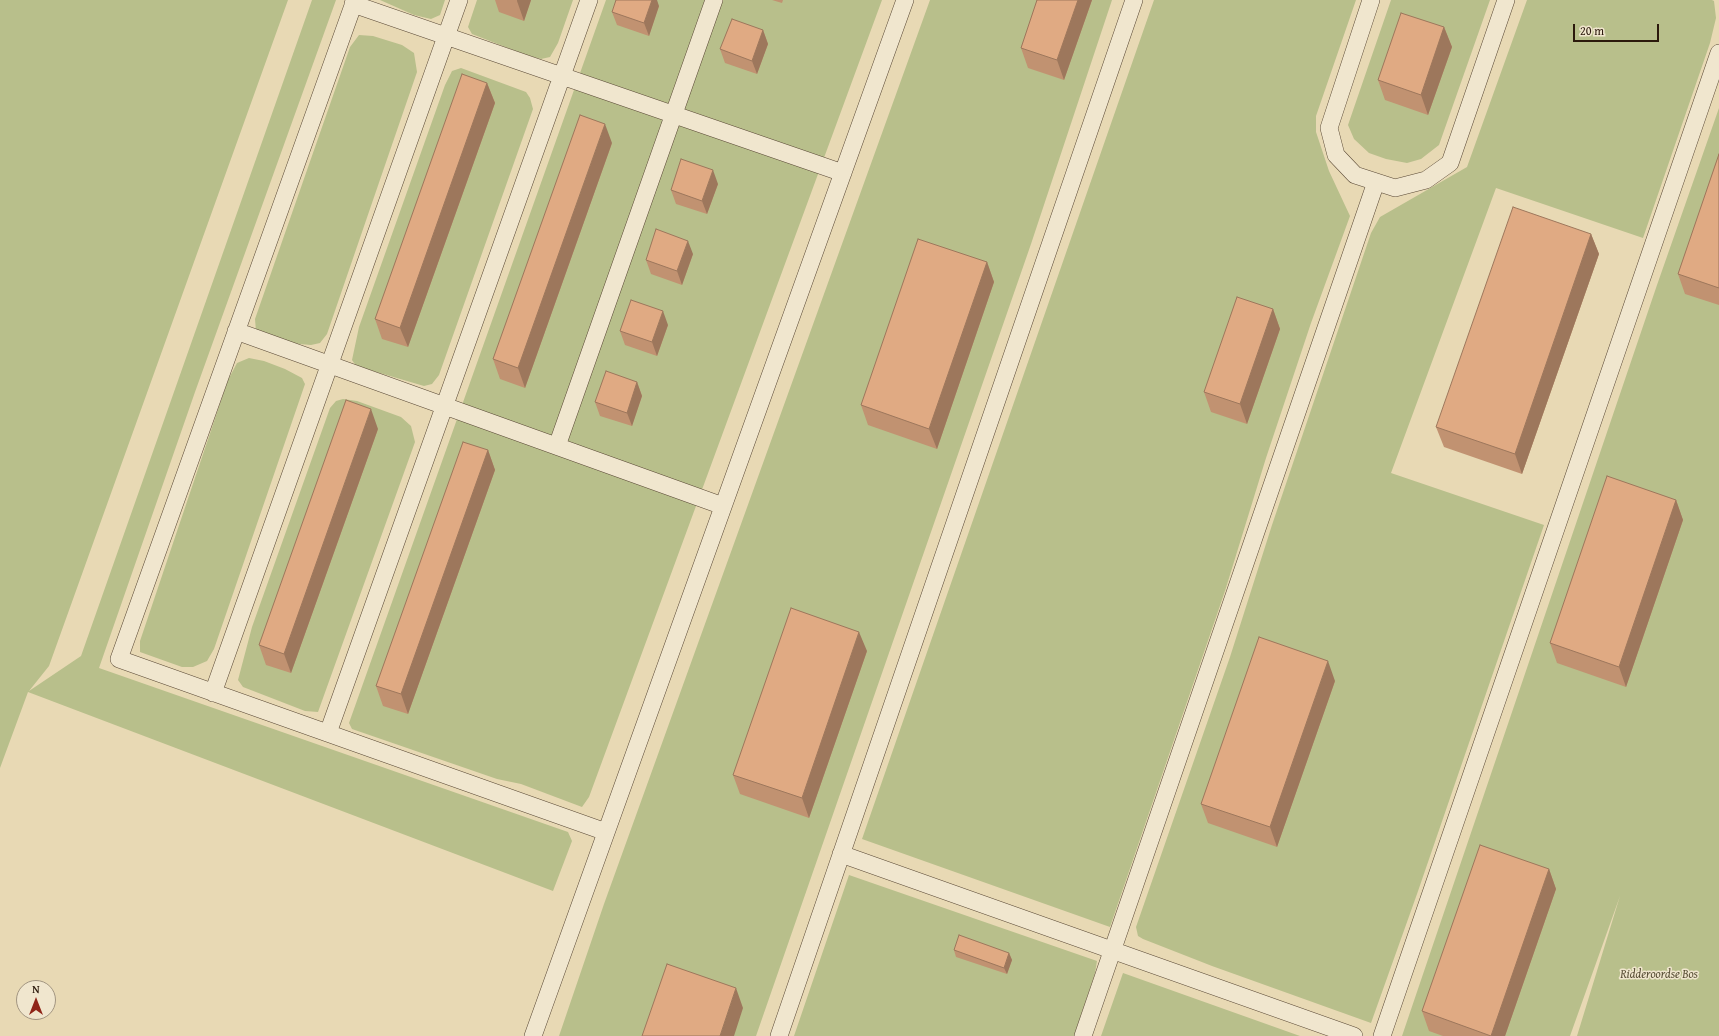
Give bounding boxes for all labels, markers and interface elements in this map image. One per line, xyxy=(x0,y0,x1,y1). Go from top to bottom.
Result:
scale bar xyxy=(1575,16,1661,42)
text: 20 m xyxy=(1580,22,1604,39)
park label: Ridderoordse Bos xyxy=(1620,968,1698,982)
north arrow xyxy=(16,980,56,1020)
text: N xyxy=(32,981,40,997)

